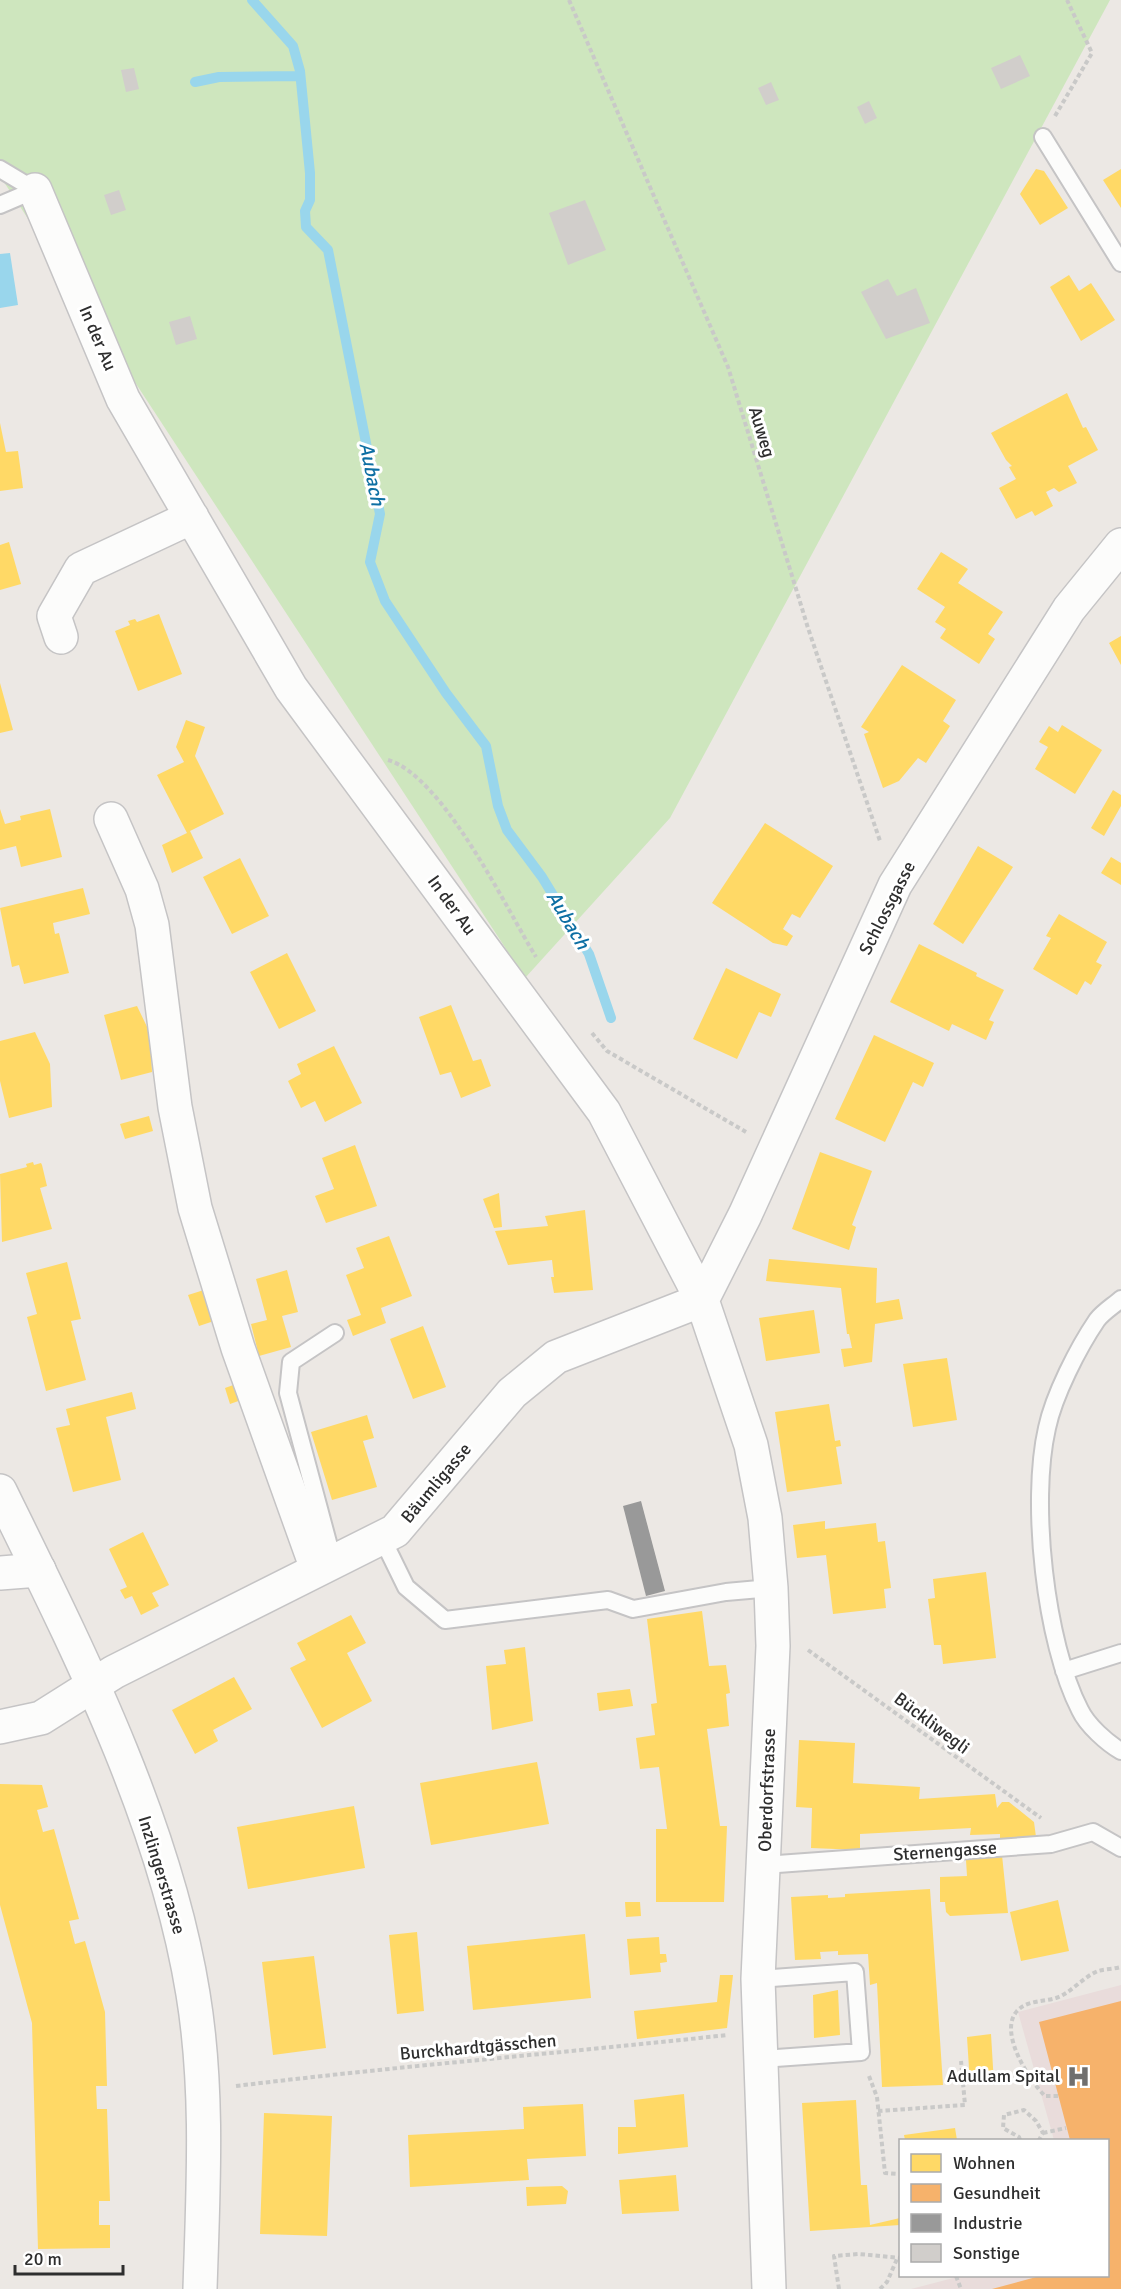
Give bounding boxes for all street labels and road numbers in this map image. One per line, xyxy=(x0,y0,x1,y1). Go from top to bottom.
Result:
street label: In der Au xyxy=(74,302,122,374)
street label: Auweg xyxy=(744,404,780,460)
street label: Schlossgasse xyxy=(854,858,920,958)
street label: In der Au xyxy=(423,871,481,939)
street label: Bäumligasse xyxy=(396,1439,476,1527)
street label: Bückliwegli xyxy=(890,1687,974,1759)
street label: Oberdorfstrasse xyxy=(754,1728,780,1852)
street label: Inzlingerstrasse xyxy=(134,1813,190,1937)
street label: Sternengasse xyxy=(892,1836,998,1866)
street label: Burckhardtgässchen xyxy=(399,2029,557,2065)

